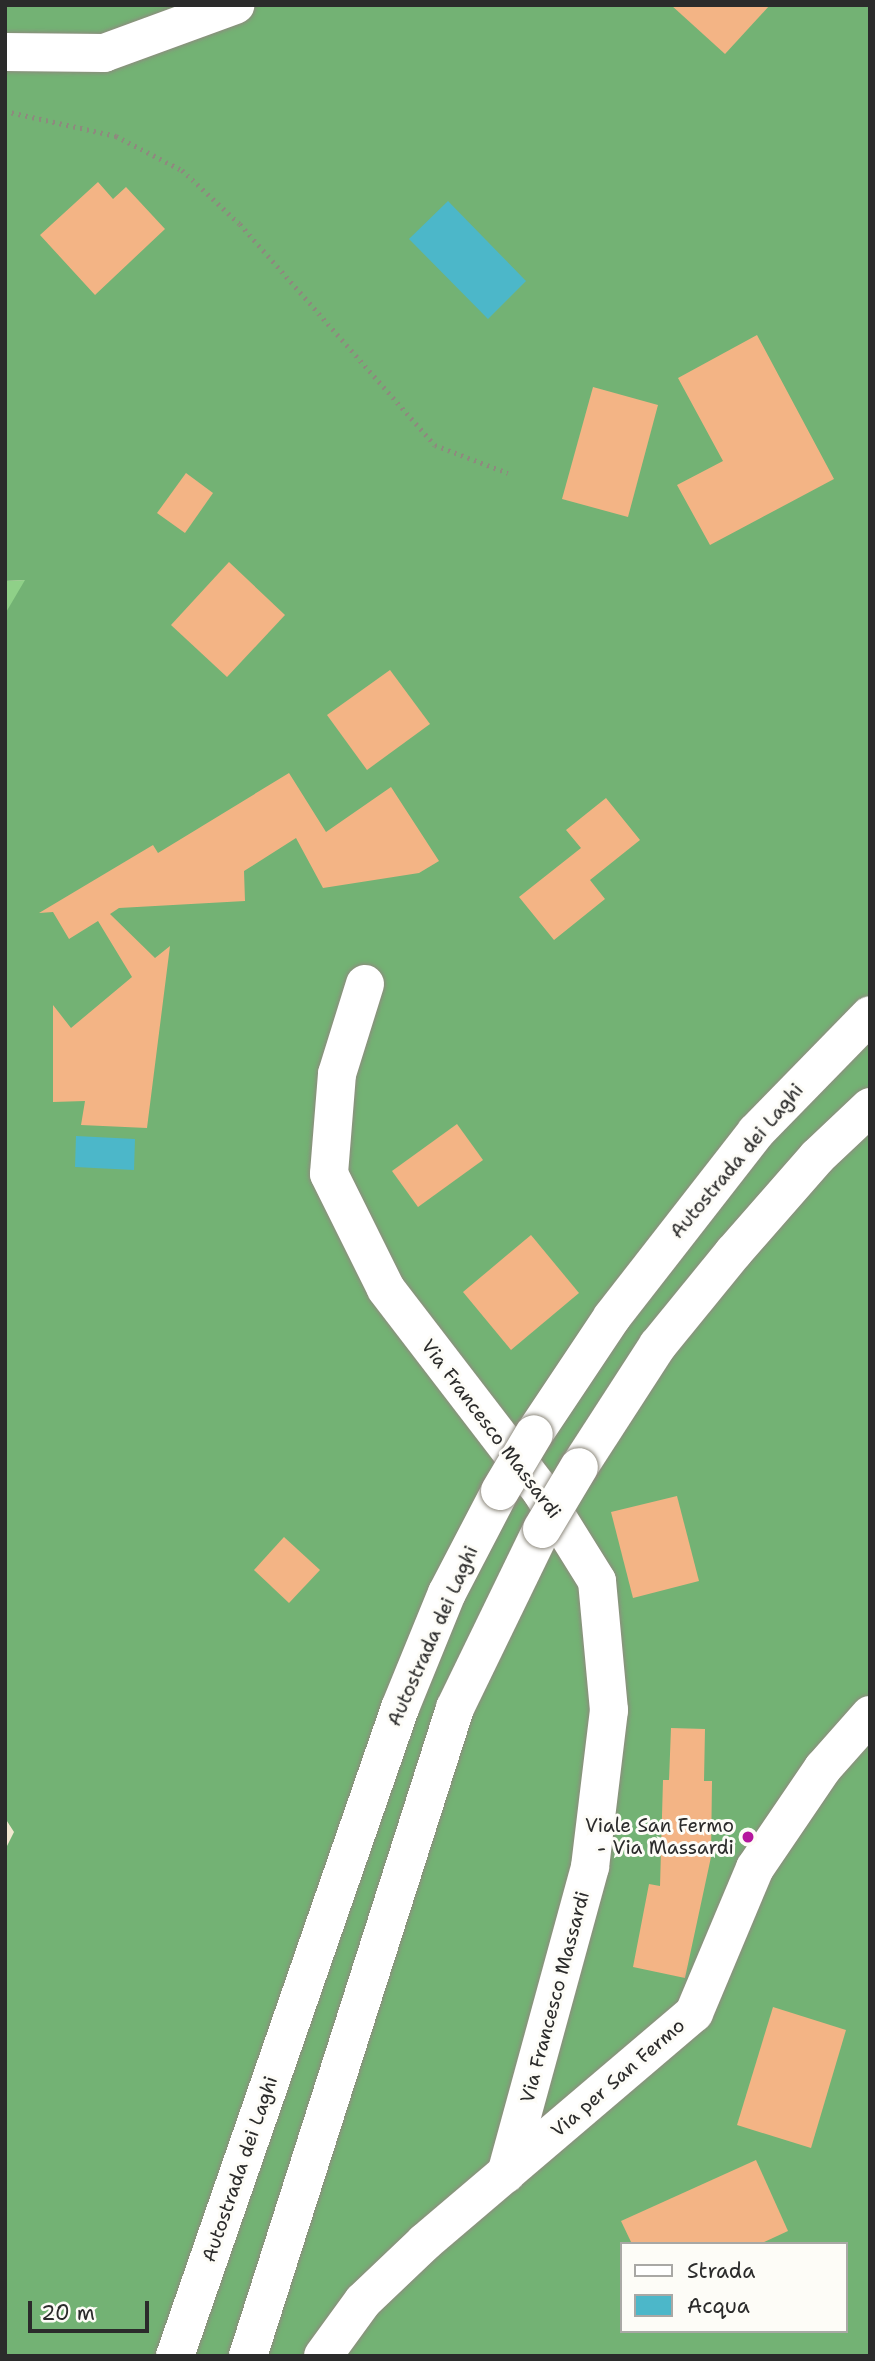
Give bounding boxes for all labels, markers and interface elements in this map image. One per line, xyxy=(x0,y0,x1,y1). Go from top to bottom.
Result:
street label: Autostrada dei Laghi xyxy=(666,1079,808,1243)
street label: Via Francesco Massardi xyxy=(416,1335,566,1523)
street label: Autostrada dei Laghi xyxy=(383,1542,483,1730)
place label: Viale San Fermo - Via Massardi xyxy=(585,1815,734,1859)
marker: Viale San Fermo - Via Massardi xyxy=(740,1829,756,1845)
street label: Via Francesco Massardi xyxy=(516,1889,594,2105)
street label: Via per San Fermo xyxy=(547,2014,689,2142)
street label: Autostrada dei Laghi xyxy=(197,2073,283,2265)
legend xyxy=(620,2242,847,2333)
text: Strada xyxy=(687,2257,755,2285)
scale bar xyxy=(32,2288,152,2332)
text: Acqua xyxy=(687,2292,750,2320)
text: 20 m xyxy=(41,2299,95,2327)

